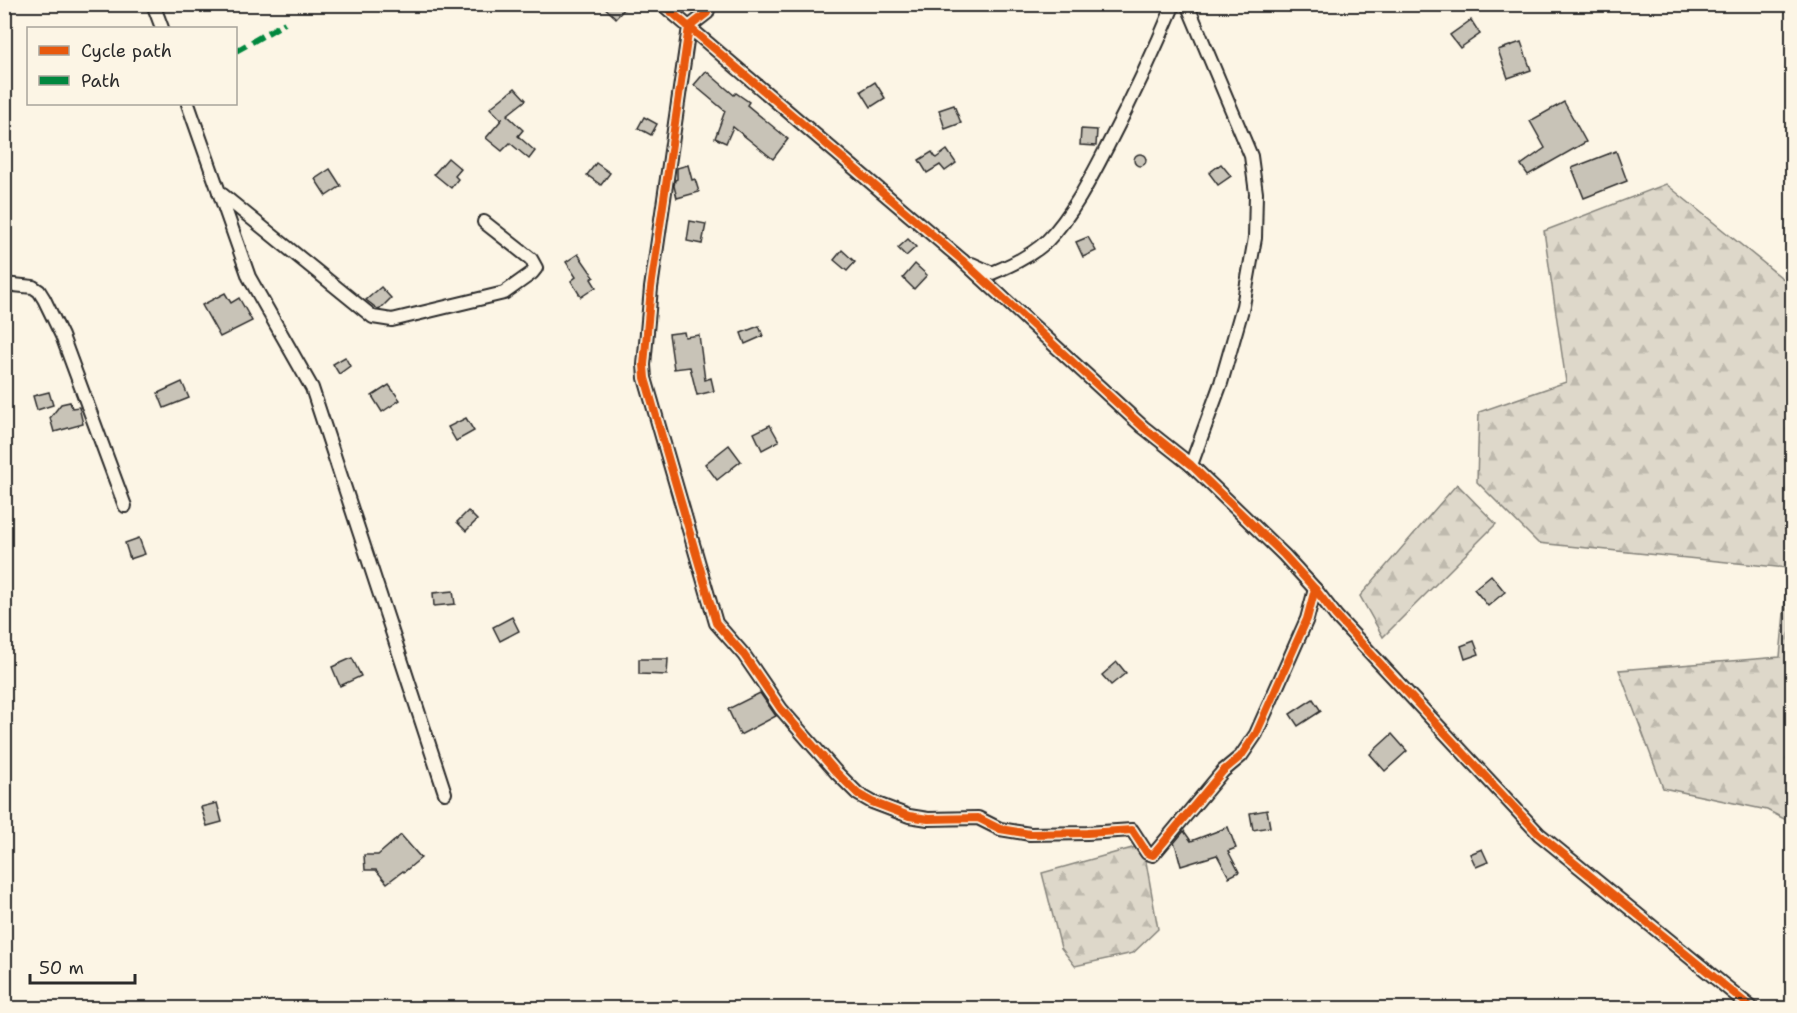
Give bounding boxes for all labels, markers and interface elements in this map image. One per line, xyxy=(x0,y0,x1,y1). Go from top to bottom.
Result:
legend xyxy=(27,27,237,105)
text: Cycle path xyxy=(81,39,172,63)
text: Path xyxy=(81,69,120,93)
scale bar xyxy=(30,947,135,985)
text: 50 m xyxy=(39,956,84,980)

